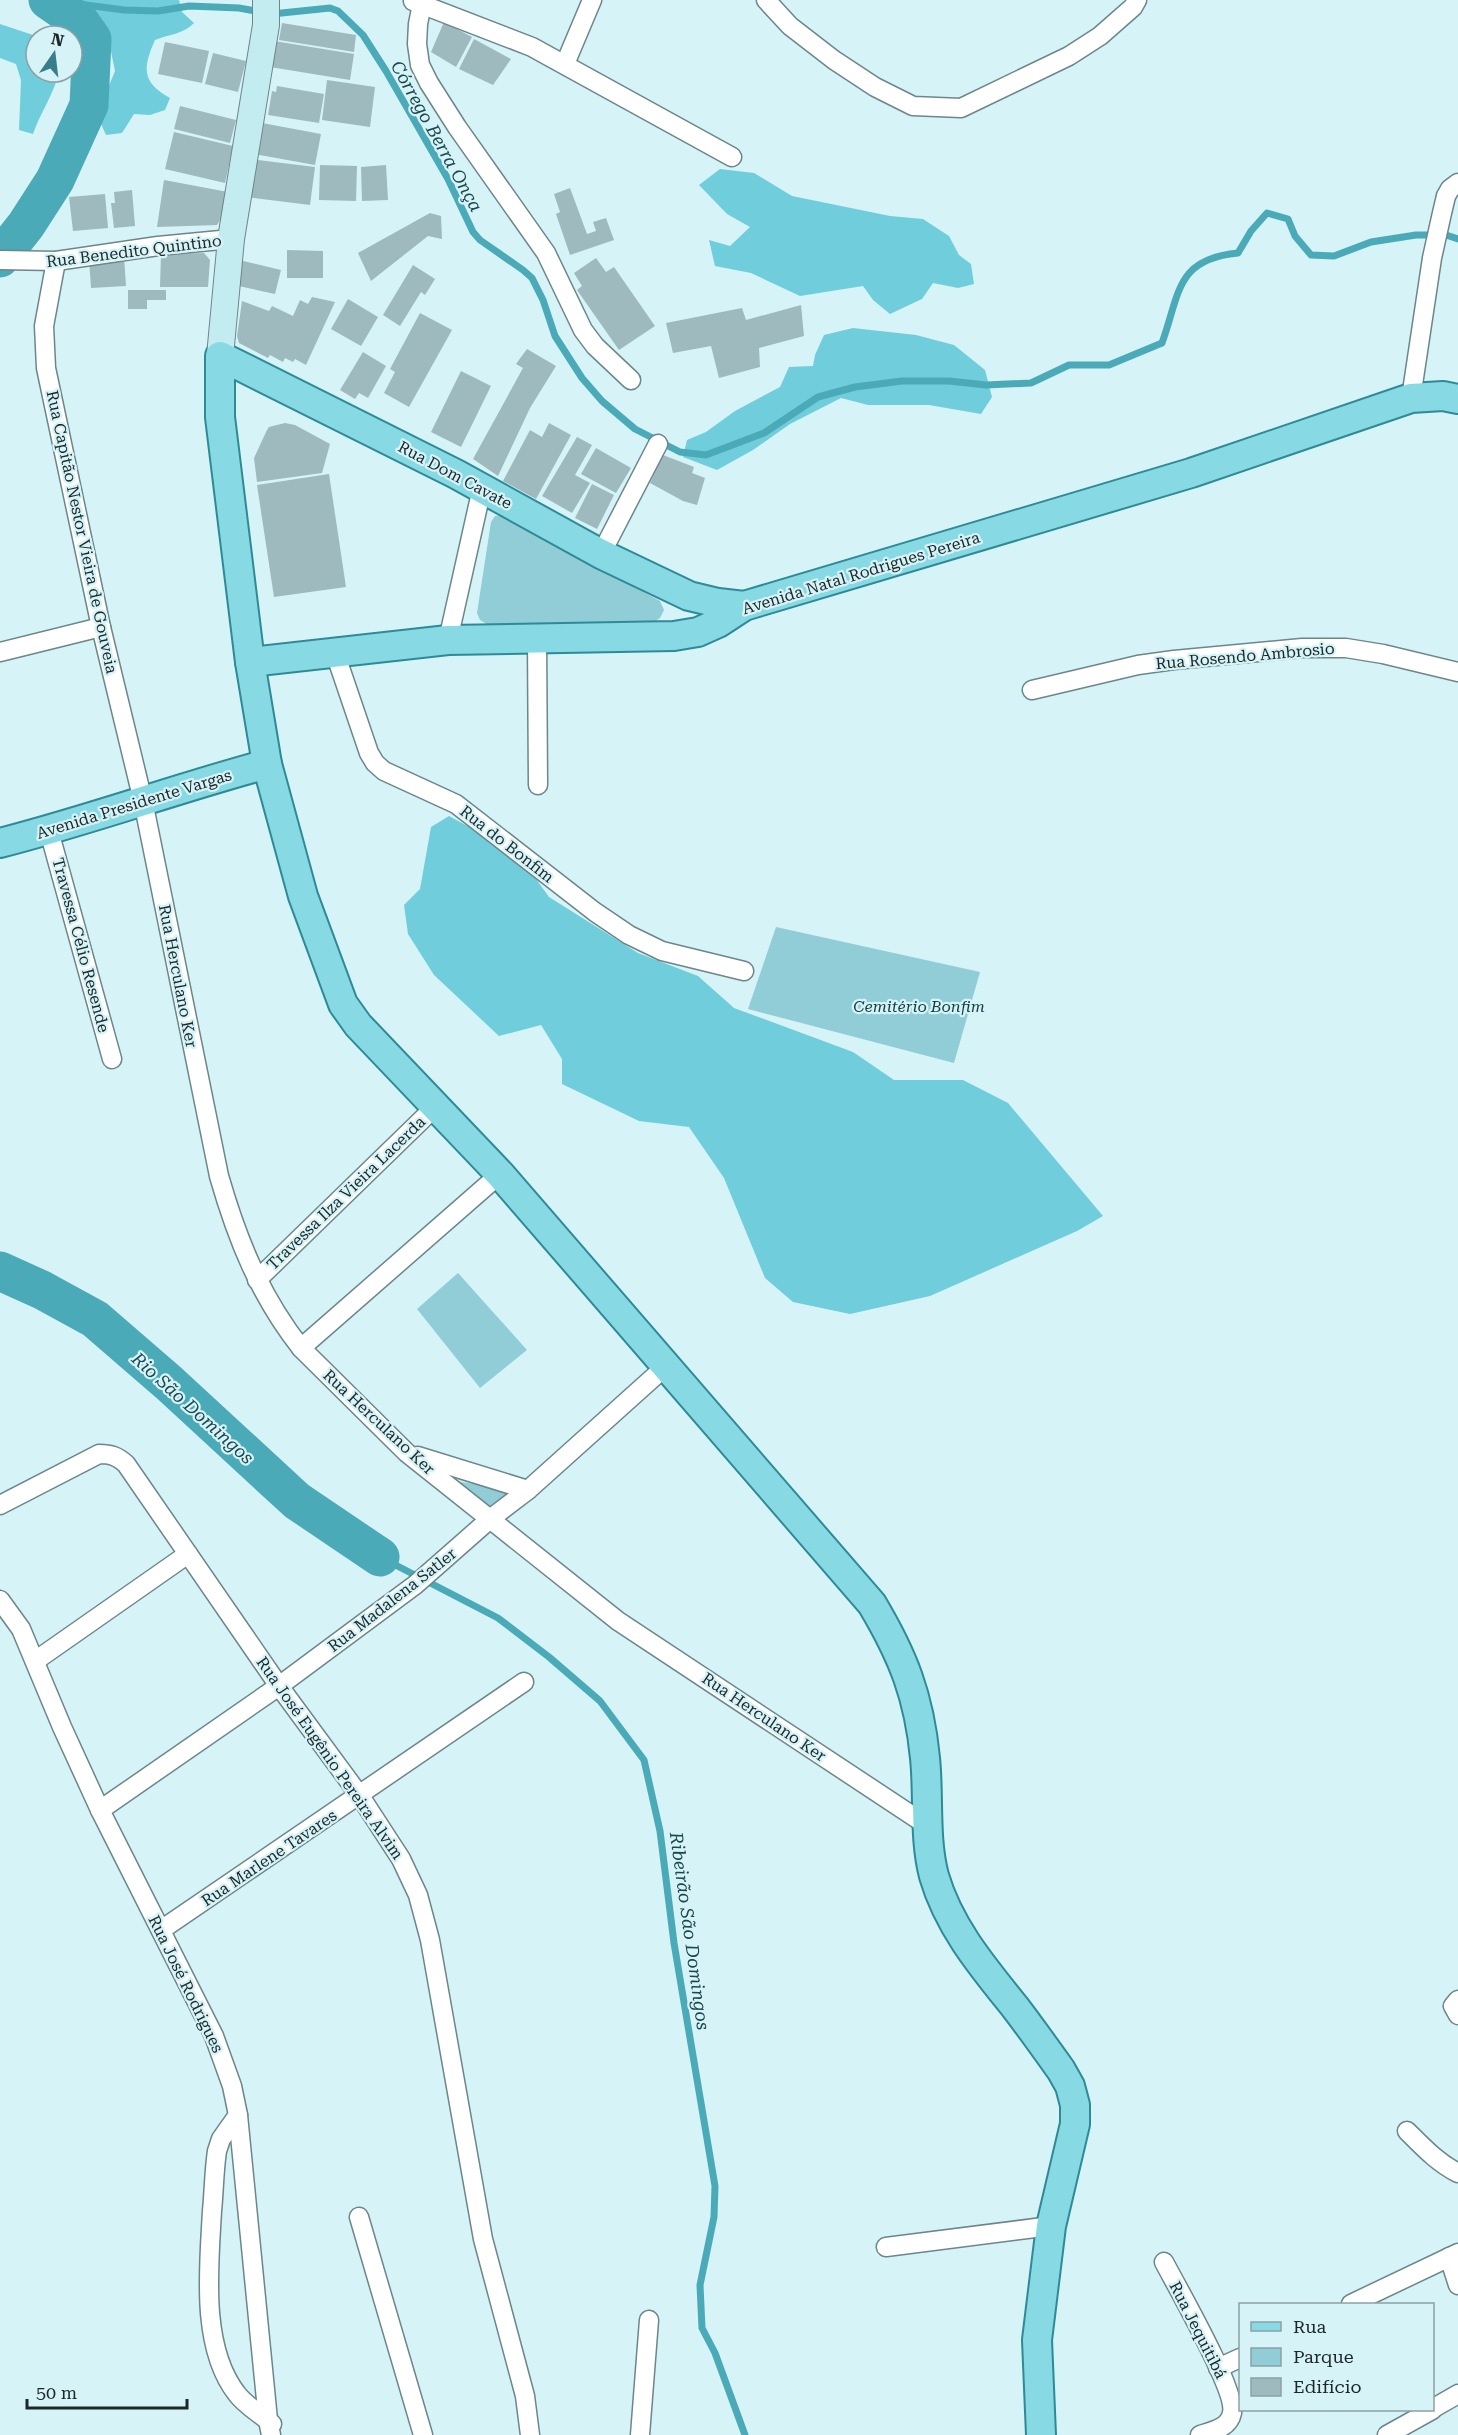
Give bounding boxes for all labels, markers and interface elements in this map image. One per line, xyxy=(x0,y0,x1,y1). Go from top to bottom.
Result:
north arrow xyxy=(24,24,84,84)
text: N xyxy=(49,29,66,51)
water label: Córrego Berra Onça xyxy=(387,57,487,215)
street label: Rua Benedito Quintino xyxy=(45,231,223,271)
street label: Rua Capitão Nestor Vieira de Gouveia xyxy=(43,389,121,676)
street label: Rua Dom Cavate xyxy=(395,437,515,513)
street label: Avenida Natal Rodrigues Pereira xyxy=(740,528,983,618)
street label: Rua Rosendo Ambrosio xyxy=(1155,639,1335,673)
street label: Avenida Presidente Vargas xyxy=(34,765,234,843)
street label: Rua do Bonfim xyxy=(456,801,558,887)
street label: Travessa Célio Resende xyxy=(49,856,114,1035)
street label: Rua Herculano Ker xyxy=(155,903,201,1050)
park label: Cemitério Bonfim xyxy=(853,997,985,1016)
street label: Travessa Ilza Vieira Lacerda xyxy=(263,1112,429,1274)
water label: Rio São Domingos xyxy=(127,1347,258,1468)
street label: Rua Herculano Ker xyxy=(319,1366,439,1479)
street label: Rua Madalena Satler xyxy=(324,1544,460,1656)
street label: Rua José Eugênio Pereira Alvim xyxy=(253,1653,408,1863)
street label: Rua Herculano Ker xyxy=(698,1668,830,1766)
street label: Rua Marlene Tavares xyxy=(198,1805,341,1910)
water label: Ribeirão São Domingos xyxy=(666,1830,714,2031)
street label: Rua José Rodrigues xyxy=(144,1912,228,2056)
street label: Rua Jequitibá xyxy=(1165,2278,1231,2382)
legend xyxy=(1239,2303,1434,2411)
text: Rua xyxy=(1293,2316,1326,2337)
text: Parque xyxy=(1293,2346,1354,2367)
scale bar xyxy=(27,2372,188,2410)
text: Edifício xyxy=(1293,2376,1361,2397)
text: 50 m xyxy=(36,2382,77,2403)

